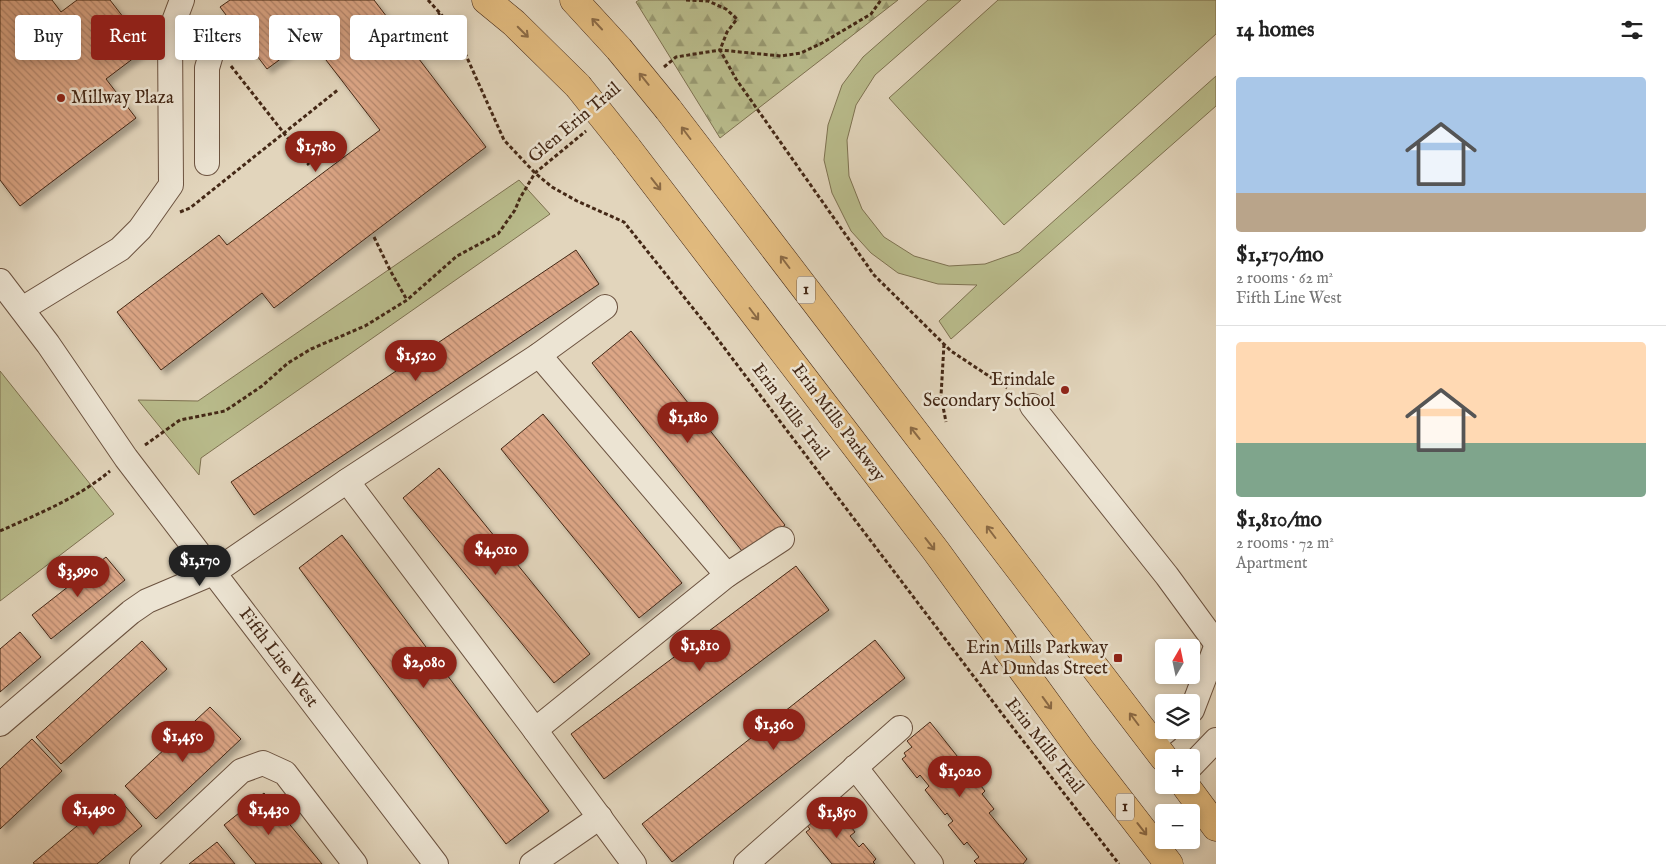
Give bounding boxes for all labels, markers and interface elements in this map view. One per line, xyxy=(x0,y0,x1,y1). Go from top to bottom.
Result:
chip: Buy xyxy=(15,15,81,60)
chip: Rent xyxy=(91,15,165,60)
chip: Filters xyxy=(175,15,259,60)
chip: New xyxy=(269,15,340,60)
chip: Apartment xyxy=(350,15,467,60)
icon: filters xyxy=(1618,16,1646,44)
text: 14 homes xyxy=(1236,17,1314,44)
one-way arrow xyxy=(591,18,603,31)
one-way arrow xyxy=(517,26,529,38)
one-way arrow xyxy=(638,73,649,86)
street label: Glen Erin Trail xyxy=(524,77,626,169)
place label: Millway Plaza xyxy=(71,87,174,110)
marker: Millway Plaza xyxy=(55,92,67,104)
icon: home xyxy=(1396,109,1486,199)
one-way arrow xyxy=(681,127,692,140)
pin: $1,780 xyxy=(275,130,357,173)
text: $1,780 xyxy=(296,137,336,157)
one-way arrow xyxy=(651,177,661,191)
text: $1,170/mo xyxy=(1236,242,1324,269)
one-way arrow xyxy=(779,256,790,269)
text: 2 rooms · 62 m² xyxy=(1236,269,1333,289)
road number: 1 xyxy=(797,276,815,304)
text: Fifth Line West xyxy=(1236,289,1342,309)
one-way arrow xyxy=(749,307,760,320)
pin: $1,520 xyxy=(375,340,457,382)
text: $1,520 xyxy=(396,346,436,366)
street label: Erin Mills Trail xyxy=(746,359,834,465)
street label: Erin Mills Parkway xyxy=(786,360,890,487)
place label: Erindale Secondary School xyxy=(923,369,1055,413)
icon: home xyxy=(1396,375,1486,465)
marker: Erindale Secondary School xyxy=(1059,384,1071,396)
pin: $1,180 xyxy=(647,402,729,444)
text: $1,180 xyxy=(668,408,708,428)
one-way arrow xyxy=(910,427,921,440)
text: $1,810/mo xyxy=(1236,507,1322,534)
one-way arrow xyxy=(985,526,996,539)
pin: $4,010 xyxy=(455,534,537,576)
text: 2 rooms · 72 m² xyxy=(1236,534,1334,554)
one-way arrow xyxy=(925,537,936,550)
text: $4,010 xyxy=(475,540,517,560)
pin: $1,170 xyxy=(159,544,241,587)
text: $1,170 xyxy=(180,551,220,571)
text: Apartment xyxy=(1236,554,1307,574)
pin: $3,990 xyxy=(37,556,119,598)
text: $3,990 xyxy=(58,562,98,582)
street label: Fifth Line West xyxy=(233,604,323,712)
pin: $1,810 xyxy=(659,630,741,672)
text: $1,810 xyxy=(680,636,720,656)
place label: Erin Mills Parkway At Dundas Street xyxy=(966,637,1108,681)
north arrow xyxy=(1155,639,1200,684)
map controls xyxy=(1155,639,1200,849)
pin: $2,080 xyxy=(383,646,465,689)
marker: Erin Mills Parkway At Dundas Street xyxy=(1112,652,1124,664)
text: $2,080 xyxy=(403,653,445,673)
street label: Erin Mills Trail xyxy=(999,694,1089,798)
button: layers xyxy=(1155,694,1200,739)
one-way arrow xyxy=(1041,696,1052,710)
pin: $1,360 xyxy=(733,708,815,751)
one-way arrow xyxy=(1129,712,1139,726)
text: $1,360 xyxy=(754,715,794,735)
pin: $1,450 xyxy=(142,720,224,763)
text: $1,450 xyxy=(163,727,203,747)
button: + xyxy=(1155,749,1200,794)
pin: $1,020 xyxy=(919,756,1001,798)
text: $1,020 xyxy=(939,762,981,782)
pin: $1,490 xyxy=(53,794,135,836)
pin: $1,430 xyxy=(228,794,310,836)
road number: 1 xyxy=(1116,794,1134,820)
pin: $1,850 xyxy=(796,796,878,839)
text: $1,490 xyxy=(73,800,115,820)
text: $1,430 xyxy=(248,800,290,820)
text: $1,850 xyxy=(818,803,856,823)
button: − xyxy=(1155,804,1200,849)
one-way arrow xyxy=(1137,822,1148,835)

